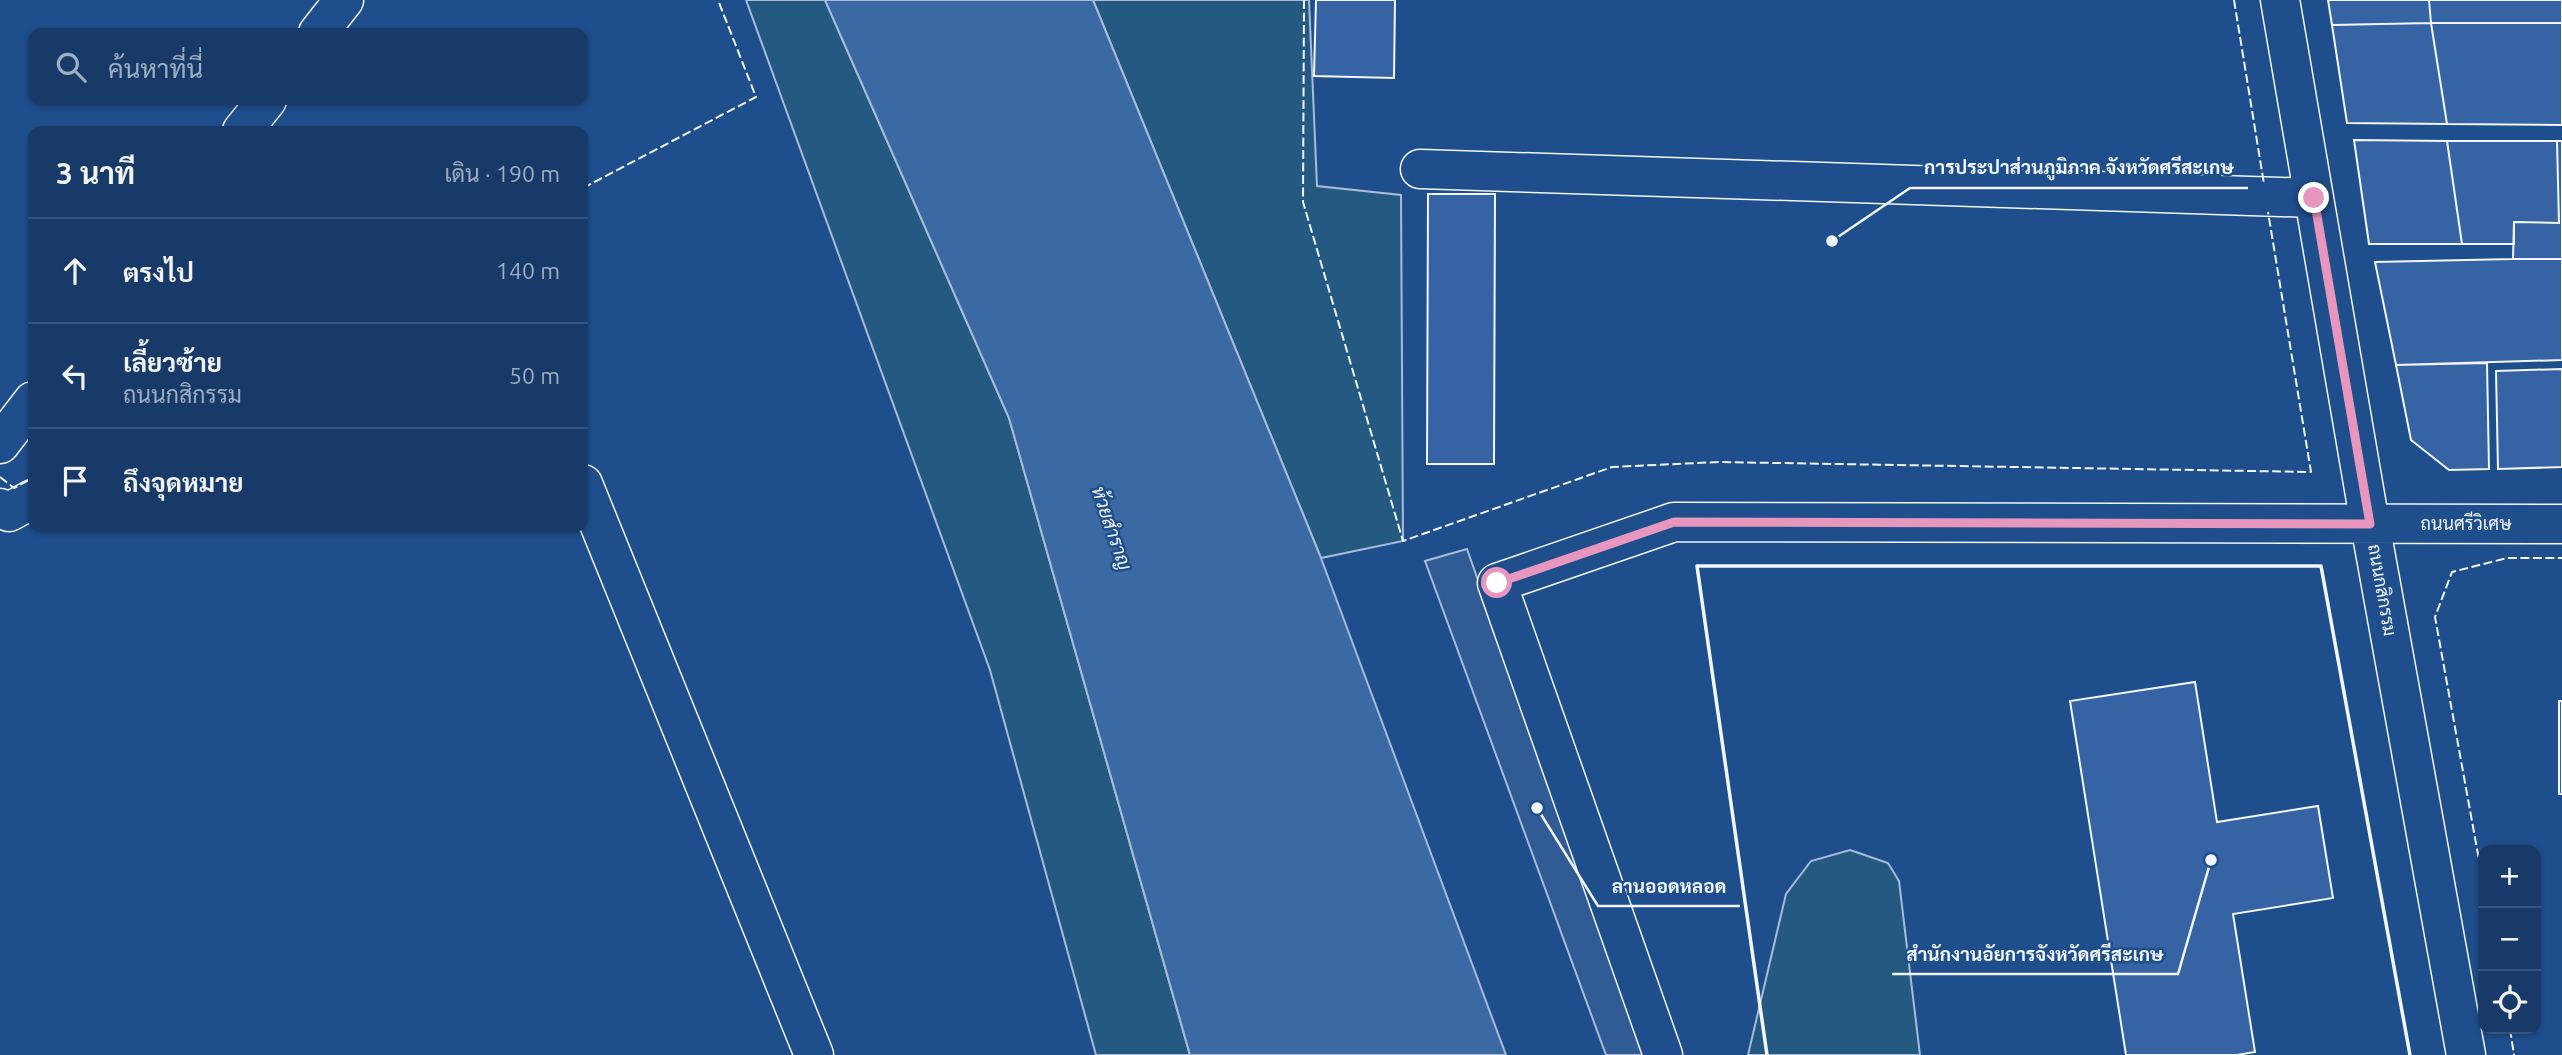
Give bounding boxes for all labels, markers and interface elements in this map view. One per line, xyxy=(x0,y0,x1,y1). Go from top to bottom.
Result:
search box xyxy=(28,28,588,105)
icon: search xyxy=(52,48,90,86)
text: ค้นหาที่นี่ xyxy=(108,54,203,83)
callout: การประปาส่วนภูมิภาค จังหวัดศรีสะเกษ xyxy=(1910,148,2248,188)
text: การประปาส่วนภูมิภาค จังหวัดศรีสะเกษ xyxy=(1924,155,2234,181)
text: 3 นาที xyxy=(56,156,135,190)
text: เดิน · 190 m xyxy=(444,161,560,186)
route end xyxy=(2298,182,2329,213)
icon: ahead xyxy=(56,252,94,290)
text: ตรงไป xyxy=(123,258,194,287)
text: 140 m xyxy=(496,258,560,283)
text: เลี้ยวซ้าย xyxy=(123,348,222,377)
icon: left xyxy=(56,357,94,395)
text: 50 m xyxy=(509,363,560,388)
text: ถนนกสิกรรม xyxy=(123,382,242,407)
icon: arrive xyxy=(56,462,94,500)
text: ถึงจุดหมาย xyxy=(123,468,244,497)
water label: ห้วยสำราญ xyxy=(1086,483,1137,573)
street label: ถนนศรีวิเศษ xyxy=(2421,511,2512,533)
street label: ถนนกสิกรรม xyxy=(2365,542,2401,637)
route start xyxy=(1481,567,1512,598)
map controls xyxy=(2478,845,2541,1034)
button: + xyxy=(2478,845,2541,908)
callout: ลานออดหลอด xyxy=(1598,866,1740,906)
text: ลานออดหลอด xyxy=(1612,875,1726,897)
button: − xyxy=(2478,908,2541,971)
callout: สำนักงานอัยการจังหวัดศรีสะเกษ xyxy=(1892,934,2178,974)
text: สำนักงานอัยการจังหวัดศรีสะเกษ xyxy=(1906,942,2164,965)
button: locate xyxy=(2478,971,2541,1034)

